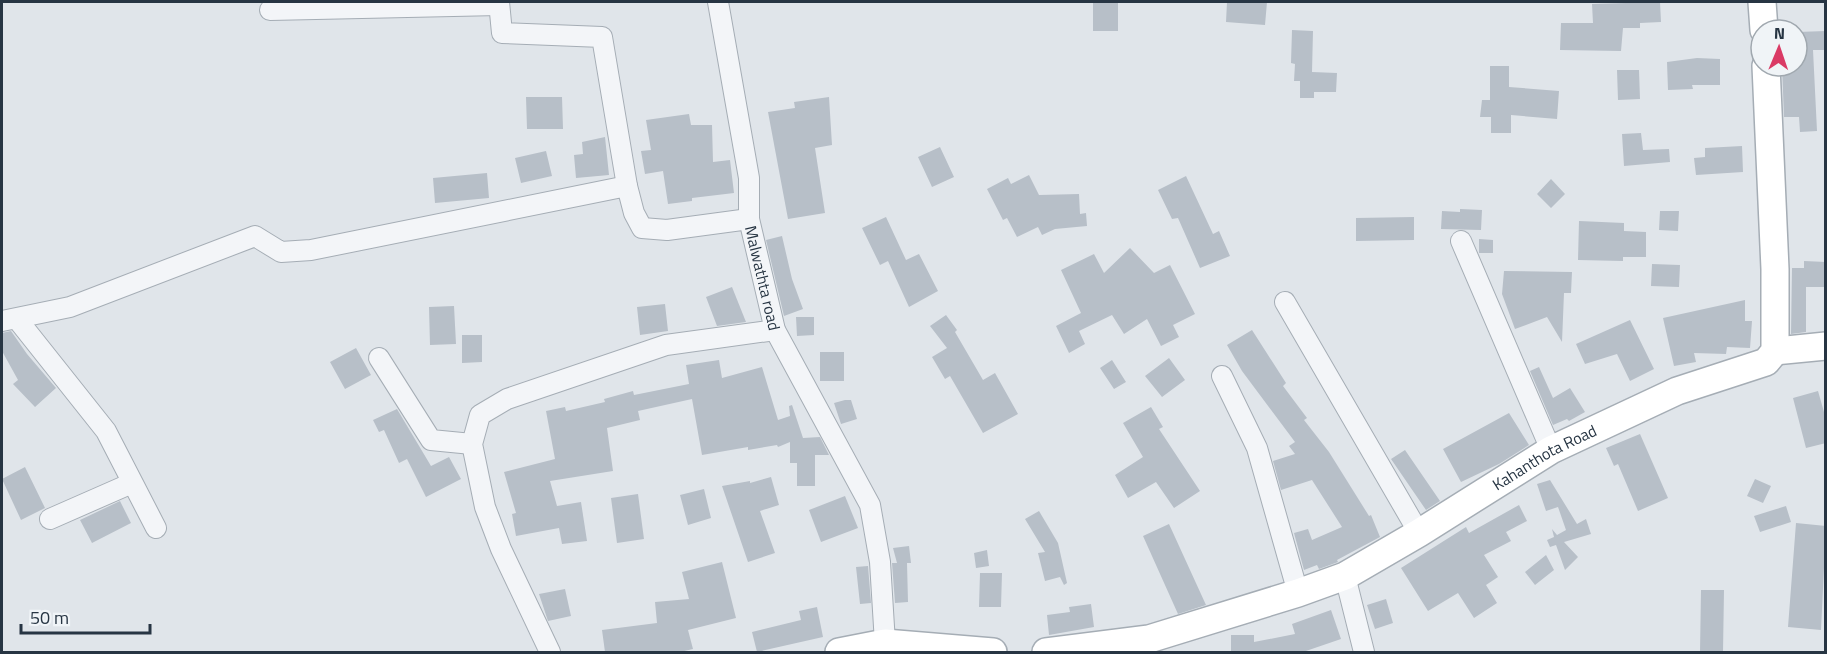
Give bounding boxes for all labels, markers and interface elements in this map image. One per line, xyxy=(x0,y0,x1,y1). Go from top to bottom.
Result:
north arrow xyxy=(1749,18,1809,78)
text: N xyxy=(1774,21,1785,45)
street label: Malwathta road xyxy=(739,223,787,333)
street label: Kahanthota Road xyxy=(1487,418,1601,496)
scale bar xyxy=(21,597,150,635)
text: 50 m xyxy=(30,604,69,631)

